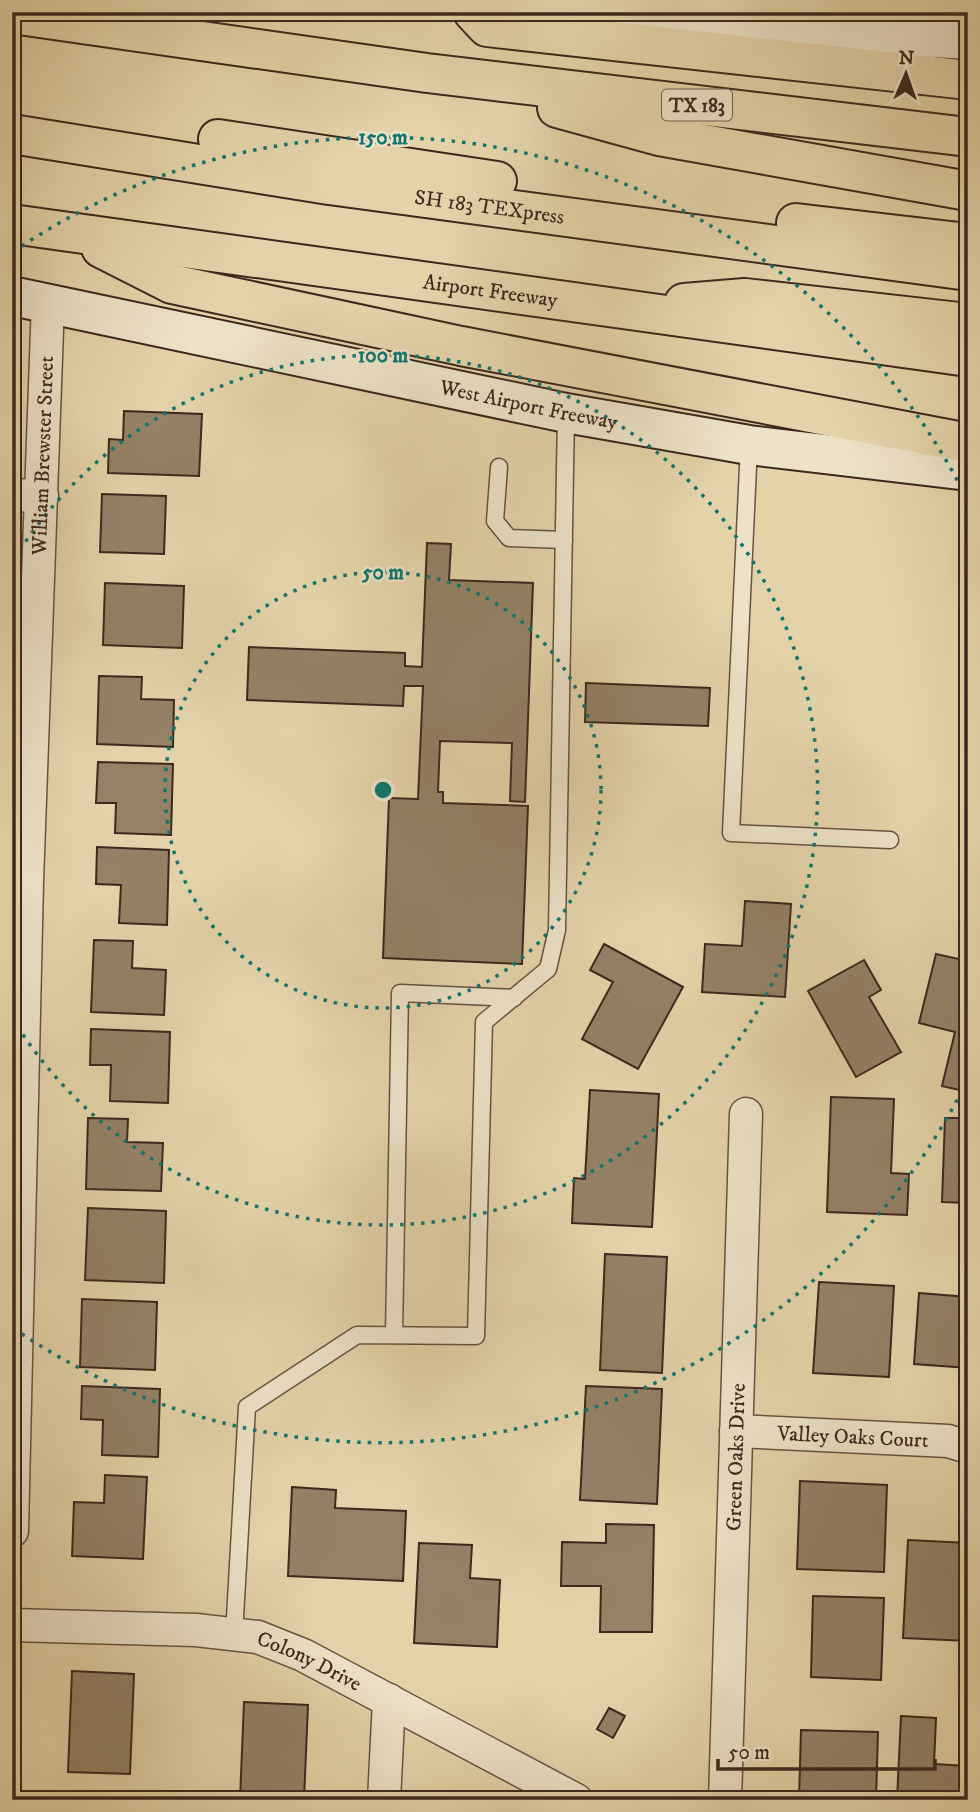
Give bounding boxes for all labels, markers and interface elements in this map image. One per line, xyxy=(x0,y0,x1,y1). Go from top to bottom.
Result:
north arrow xyxy=(872,38,942,108)
text: N xyxy=(898,47,915,70)
road number: TX 183 xyxy=(662,90,732,120)
text: 150 m xyxy=(358,125,408,151)
street label: SH 183 TEXpress xyxy=(413,185,566,231)
street label: Airport Freeway xyxy=(421,269,560,314)
text: 100 m xyxy=(358,343,408,369)
street label: William Brewster Street xyxy=(27,355,60,557)
street label: West Airport Freeway xyxy=(436,374,621,436)
text: 50 m xyxy=(361,560,404,586)
centre of rings xyxy=(371,778,395,802)
street label: Green Oaks Drive xyxy=(721,1383,752,1532)
street label: Valley Oaks Court xyxy=(776,1421,929,1454)
street label: Colony Drive xyxy=(253,1626,366,1698)
scale bar xyxy=(718,1728,934,1772)
text: 50 m xyxy=(728,1740,770,1766)

